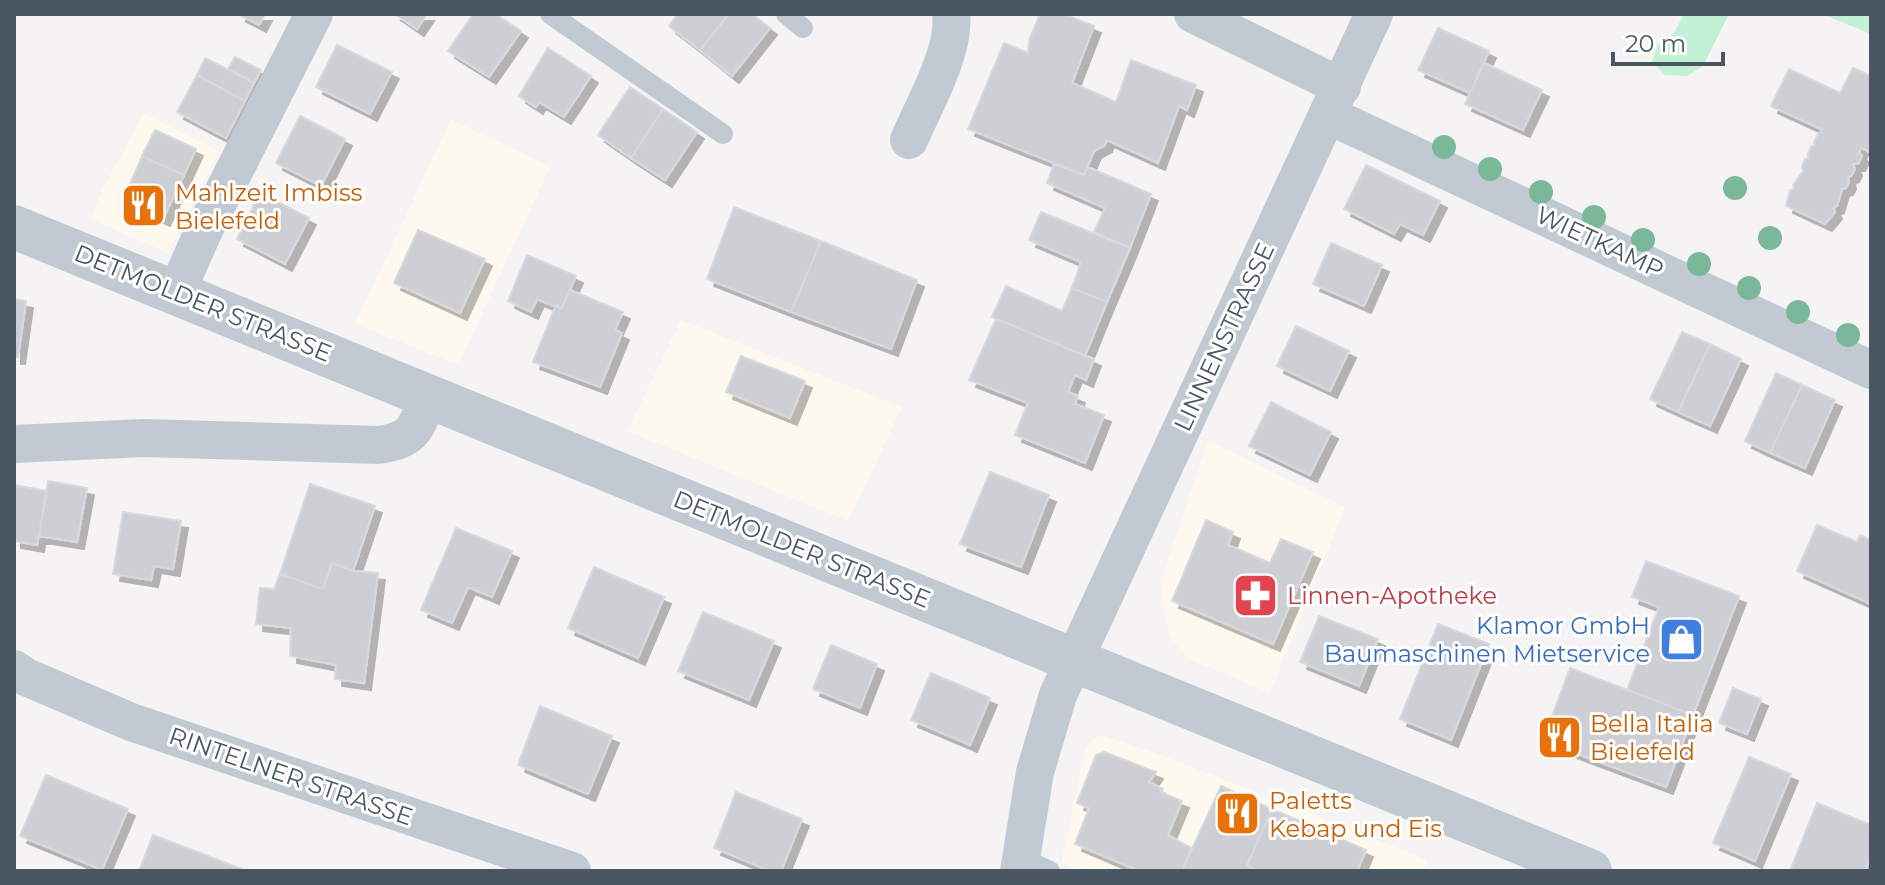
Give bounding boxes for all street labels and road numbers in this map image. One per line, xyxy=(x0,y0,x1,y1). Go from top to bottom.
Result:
street label: WIETKAMP xyxy=(1532,200,1668,284)
street label: DETMOLDER STRASSE xyxy=(70,238,336,368)
street label: LINNENSTRASSE xyxy=(1168,238,1280,436)
street label: DETMOLDER STRASSE xyxy=(669,484,935,614)
street label: RINTELNER STRASSE xyxy=(165,721,417,831)

